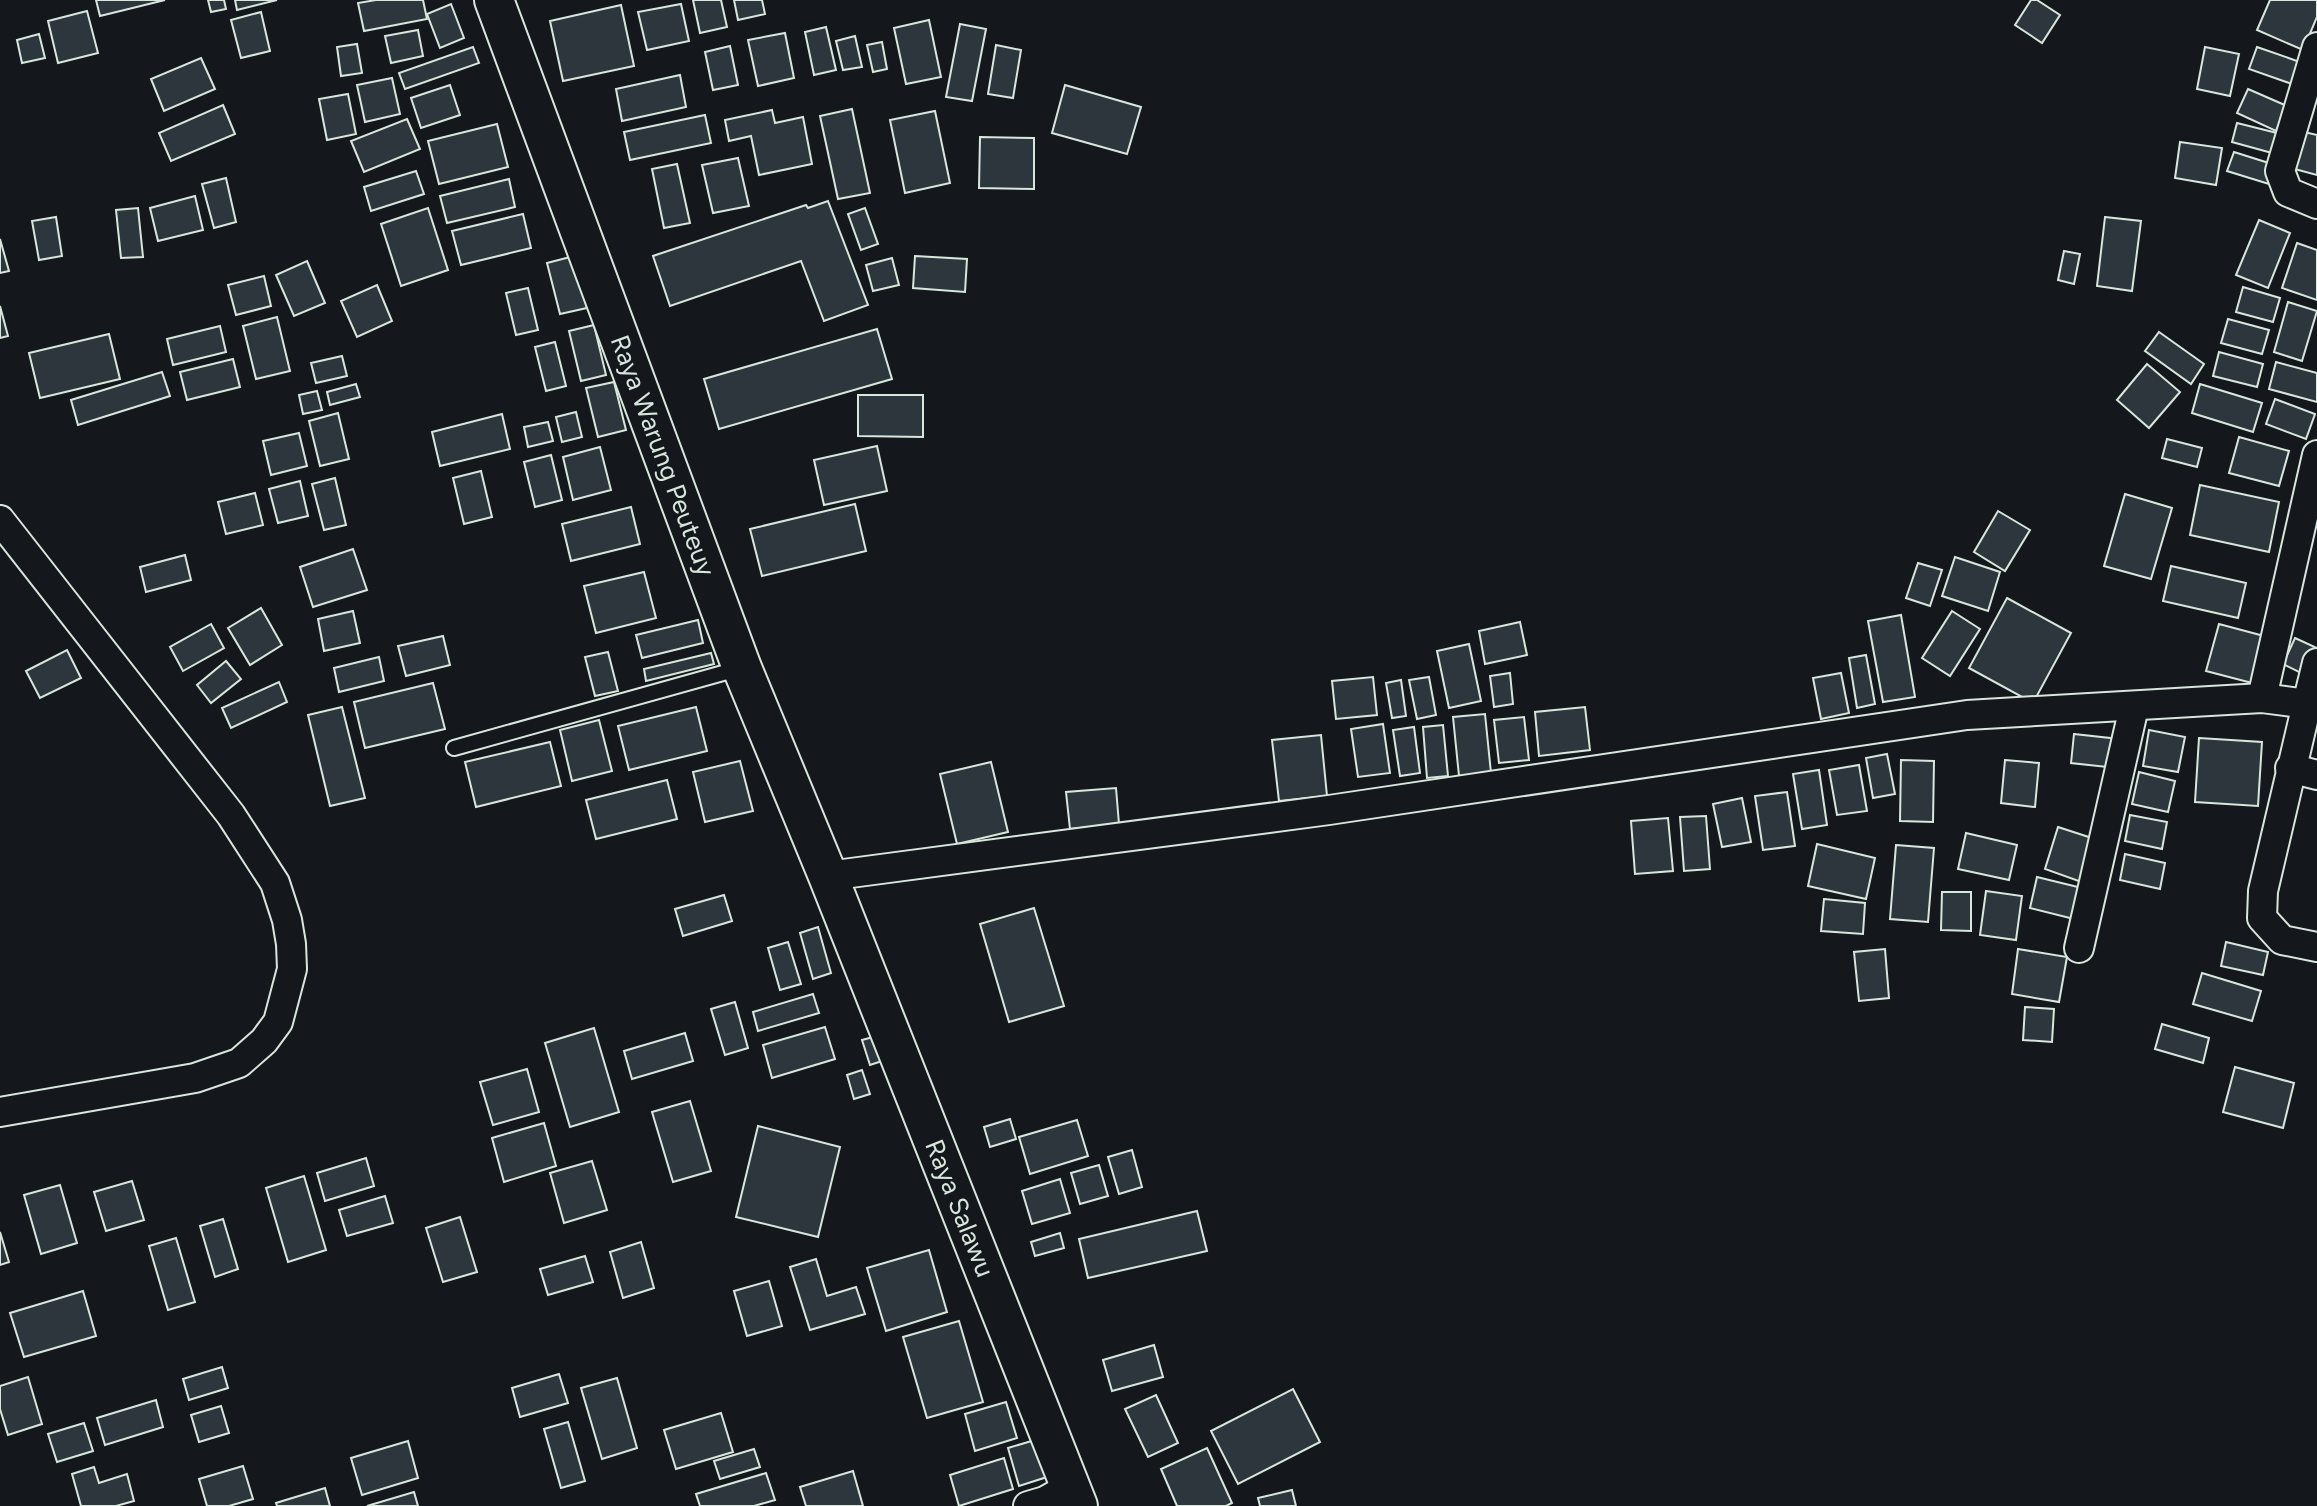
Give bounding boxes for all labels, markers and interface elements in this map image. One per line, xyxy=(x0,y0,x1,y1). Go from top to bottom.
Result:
street label: Raya Warung Peuteuy xyxy=(604,331,723,581)
street label: Raya Salawu xyxy=(918,1135,1002,1282)

